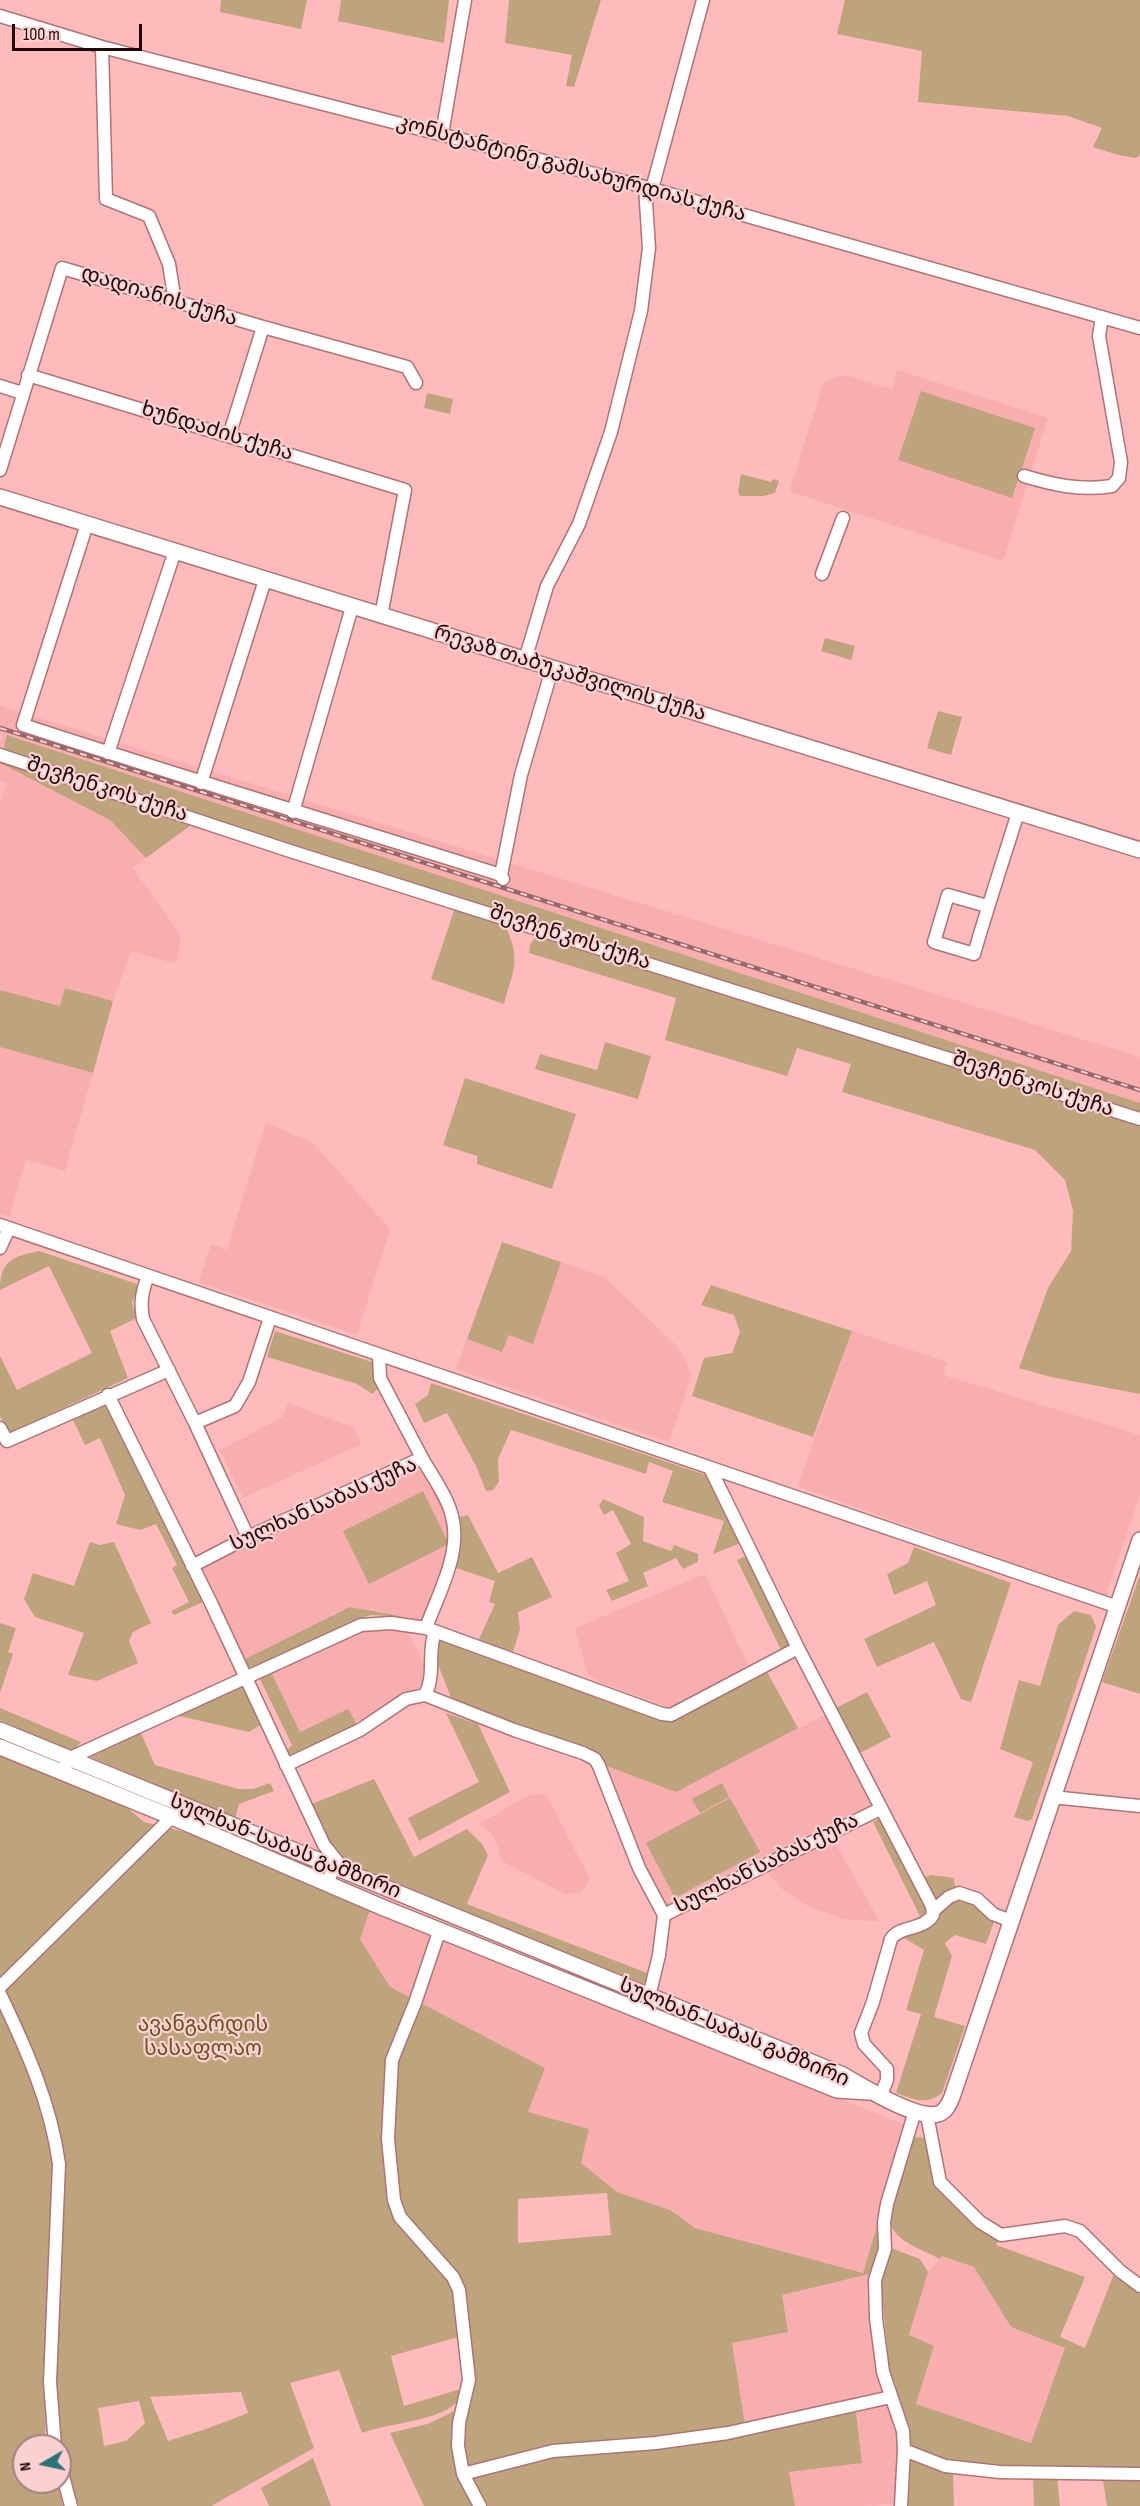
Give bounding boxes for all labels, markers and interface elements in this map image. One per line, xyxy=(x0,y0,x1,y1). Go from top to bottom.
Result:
scale bar xyxy=(15,12,146,50)
text: 100 m xyxy=(23,24,60,45)
street label: კონსტანტინე გამსახურდიას ქუჩა xyxy=(394,110,748,228)
street label: დადიანის ქუჩა xyxy=(78,261,240,333)
street label: ხუნდაძის ქუჩა xyxy=(138,397,296,467)
street label: რევაზ თაბუკაშვილის ქუჩა xyxy=(431,621,709,727)
street label: შევჩენკოს ქუჩა xyxy=(23,752,191,828)
street label: შევჩენკოს ქუჩა xyxy=(486,900,654,976)
street label: შევჩენკოს ქუჩა xyxy=(949,1047,1117,1123)
street label: სულხან საბას ქუჩა xyxy=(227,1452,421,1558)
street label: სულხან-საბას გამზირი xyxy=(166,1789,404,1905)
street label: სულხან საბას ქუჩა xyxy=(671,1808,863,1920)
street label: სულხან-საბას გამზირი xyxy=(615,1973,853,2093)
park label: ავანგარდის სასაფლაო xyxy=(138,2013,268,2063)
north arrow xyxy=(12,2434,72,2494)
text: N xyxy=(16,2461,36,2472)

